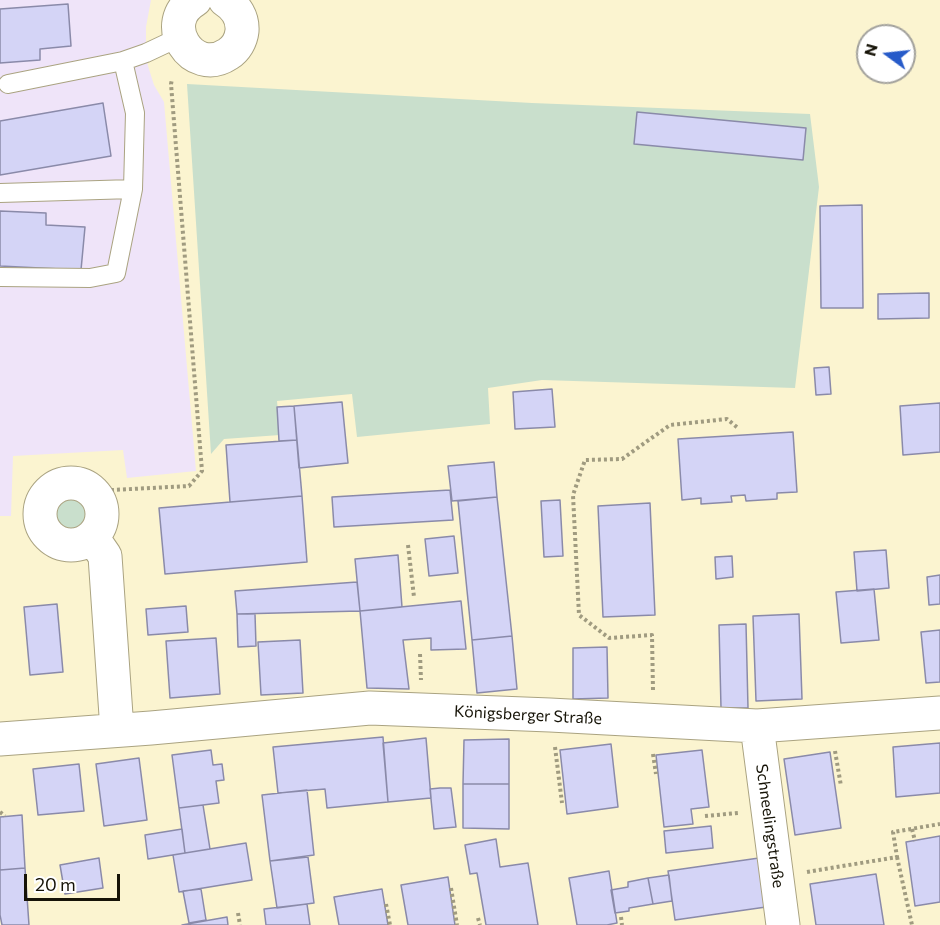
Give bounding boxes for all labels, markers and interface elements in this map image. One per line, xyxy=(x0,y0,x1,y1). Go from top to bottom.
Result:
north arrow xyxy=(856,24,916,84)
text: N xyxy=(859,41,881,58)
street label: Königsberger Straße xyxy=(454,702,602,728)
street label: Schneelingstraße xyxy=(752,763,788,889)
scale bar xyxy=(27,862,123,900)
text: 20 m xyxy=(35,873,76,895)

